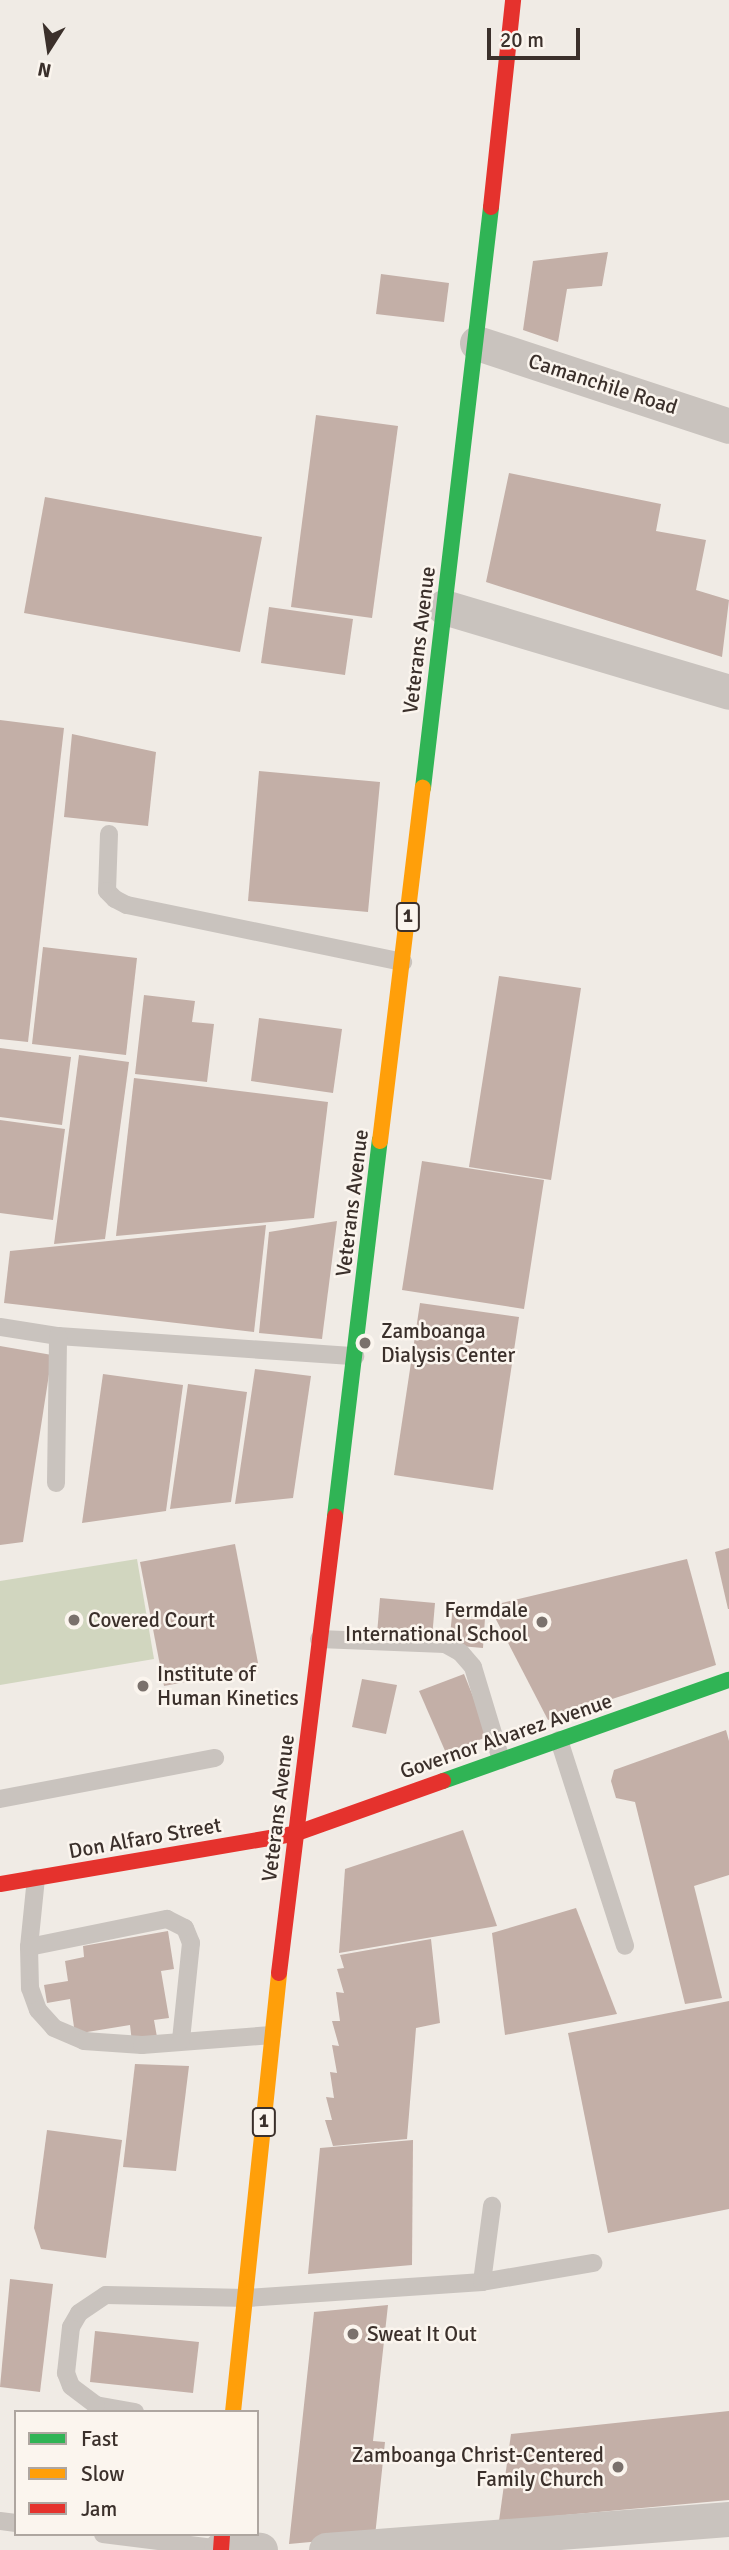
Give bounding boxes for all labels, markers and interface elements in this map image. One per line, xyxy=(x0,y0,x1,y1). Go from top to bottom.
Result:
north arrow xyxy=(14,14,84,84)
scale bar xyxy=(491,14,584,58)
text: 20 m xyxy=(500,27,544,53)
text: N xyxy=(36,56,54,83)
street label: Camanchile Road xyxy=(525,348,681,420)
street label: Veterans Avenue xyxy=(397,565,441,715)
road number: 1 xyxy=(396,902,420,932)
street label: Veterans Avenue xyxy=(330,1128,374,1278)
place label: Zamboanga Dialysis Center xyxy=(381,1318,515,1368)
marker: Zamboanga Dialysis Center xyxy=(355,1333,375,1353)
place label: Fermdale International School xyxy=(345,1597,528,1647)
place label: Covered Court xyxy=(88,1607,215,1633)
marker: Covered Court xyxy=(66,1612,82,1628)
marker: Fermdale International School xyxy=(534,1614,550,1630)
place label: Institute of Human Kinetics xyxy=(157,1661,299,1711)
marker: Institute of Human Kinetics xyxy=(135,1678,151,1694)
street label: Governor Alvarez Avenue xyxy=(397,1688,615,1784)
street label: Veterans Avenue xyxy=(256,1733,300,1883)
street label: Don Alfaro Street xyxy=(67,1812,223,1864)
road number: 1 xyxy=(252,2106,276,2138)
place label: Sweat It Out xyxy=(367,2321,477,2347)
marker: Sweat It Out xyxy=(345,2326,361,2342)
legend xyxy=(14,2410,259,2536)
text: Fast xyxy=(81,2426,118,2452)
place label: Zamboanga Christ-Centered Family Church xyxy=(352,2442,604,2492)
marker: Zamboanga Christ-Centered Family Church xyxy=(610,2459,626,2475)
text: Slow xyxy=(81,2461,125,2487)
text: Jam xyxy=(81,2496,117,2522)

